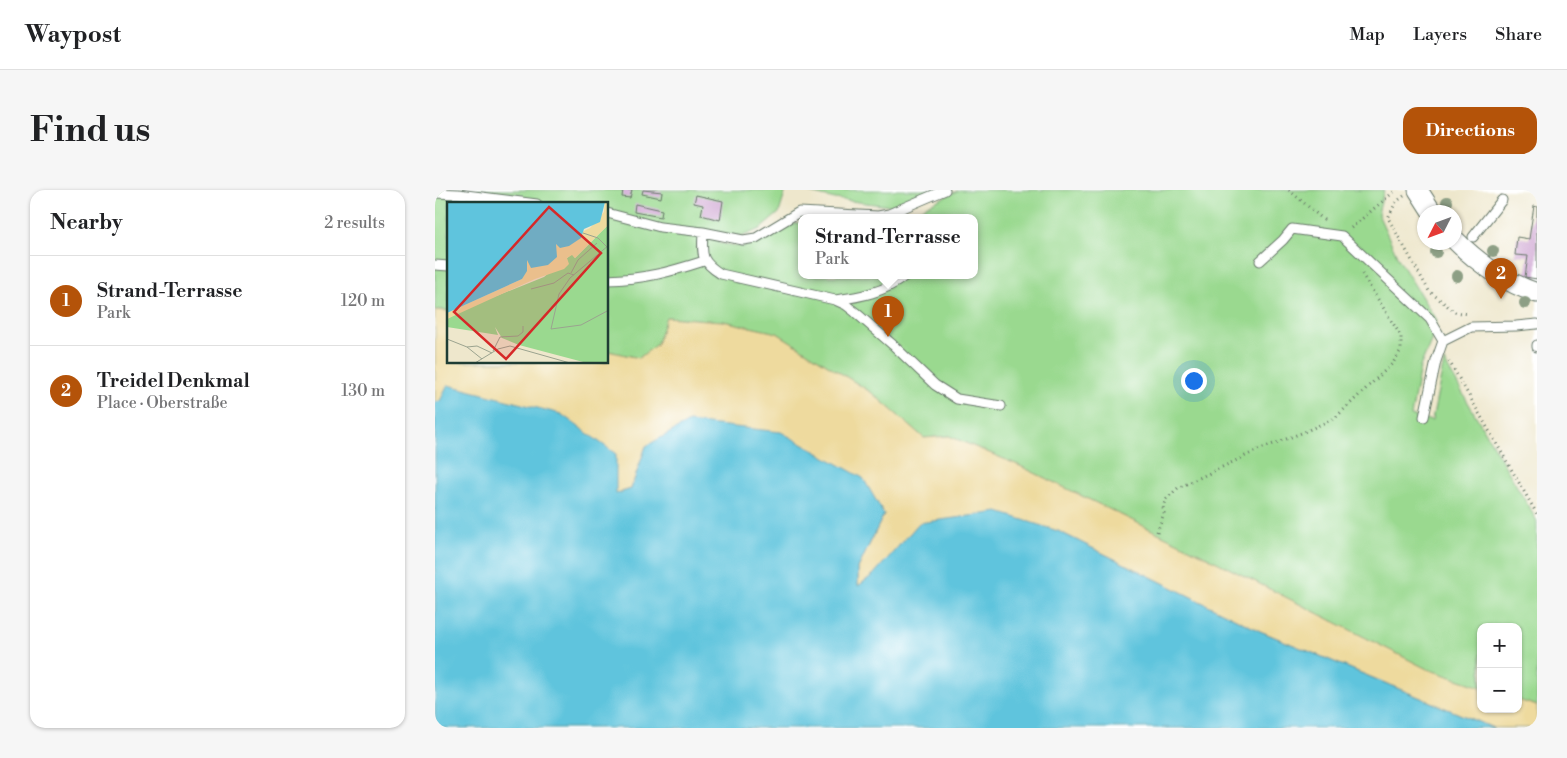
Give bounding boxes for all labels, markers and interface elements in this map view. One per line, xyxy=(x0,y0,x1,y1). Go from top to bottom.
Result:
text: Waypost xyxy=(25,20,121,50)
text: Map xyxy=(1350,23,1385,46)
text: Layers xyxy=(1413,23,1467,46)
text: Share xyxy=(1495,23,1542,46)
button: Directions xyxy=(1403,107,1537,154)
text: Find us xyxy=(30,109,150,152)
inset map xyxy=(447,202,609,364)
north arrow xyxy=(1417,205,1462,250)
text: Nearby xyxy=(50,210,123,236)
text: 2 results xyxy=(324,213,385,233)
popup xyxy=(798,214,978,279)
text: Strand-Terrasse xyxy=(815,225,961,249)
text: Park xyxy=(815,249,849,269)
pin: 2 xyxy=(1485,258,1517,299)
text: Strand-Terrasse xyxy=(97,279,242,303)
text: 1 xyxy=(62,291,70,311)
text: 120 m xyxy=(341,291,385,311)
pin: 1 xyxy=(872,296,904,337)
text: Park xyxy=(97,303,130,323)
your location xyxy=(1181,368,1207,394)
text: Treidel Denkmal xyxy=(97,369,250,393)
text: 2 xyxy=(61,381,71,401)
text: 130 m xyxy=(341,381,385,401)
text: Place · Oberstraße xyxy=(97,393,228,413)
map controls xyxy=(1477,623,1522,713)
button: + xyxy=(1477,623,1522,668)
button: − xyxy=(1477,668,1522,713)

